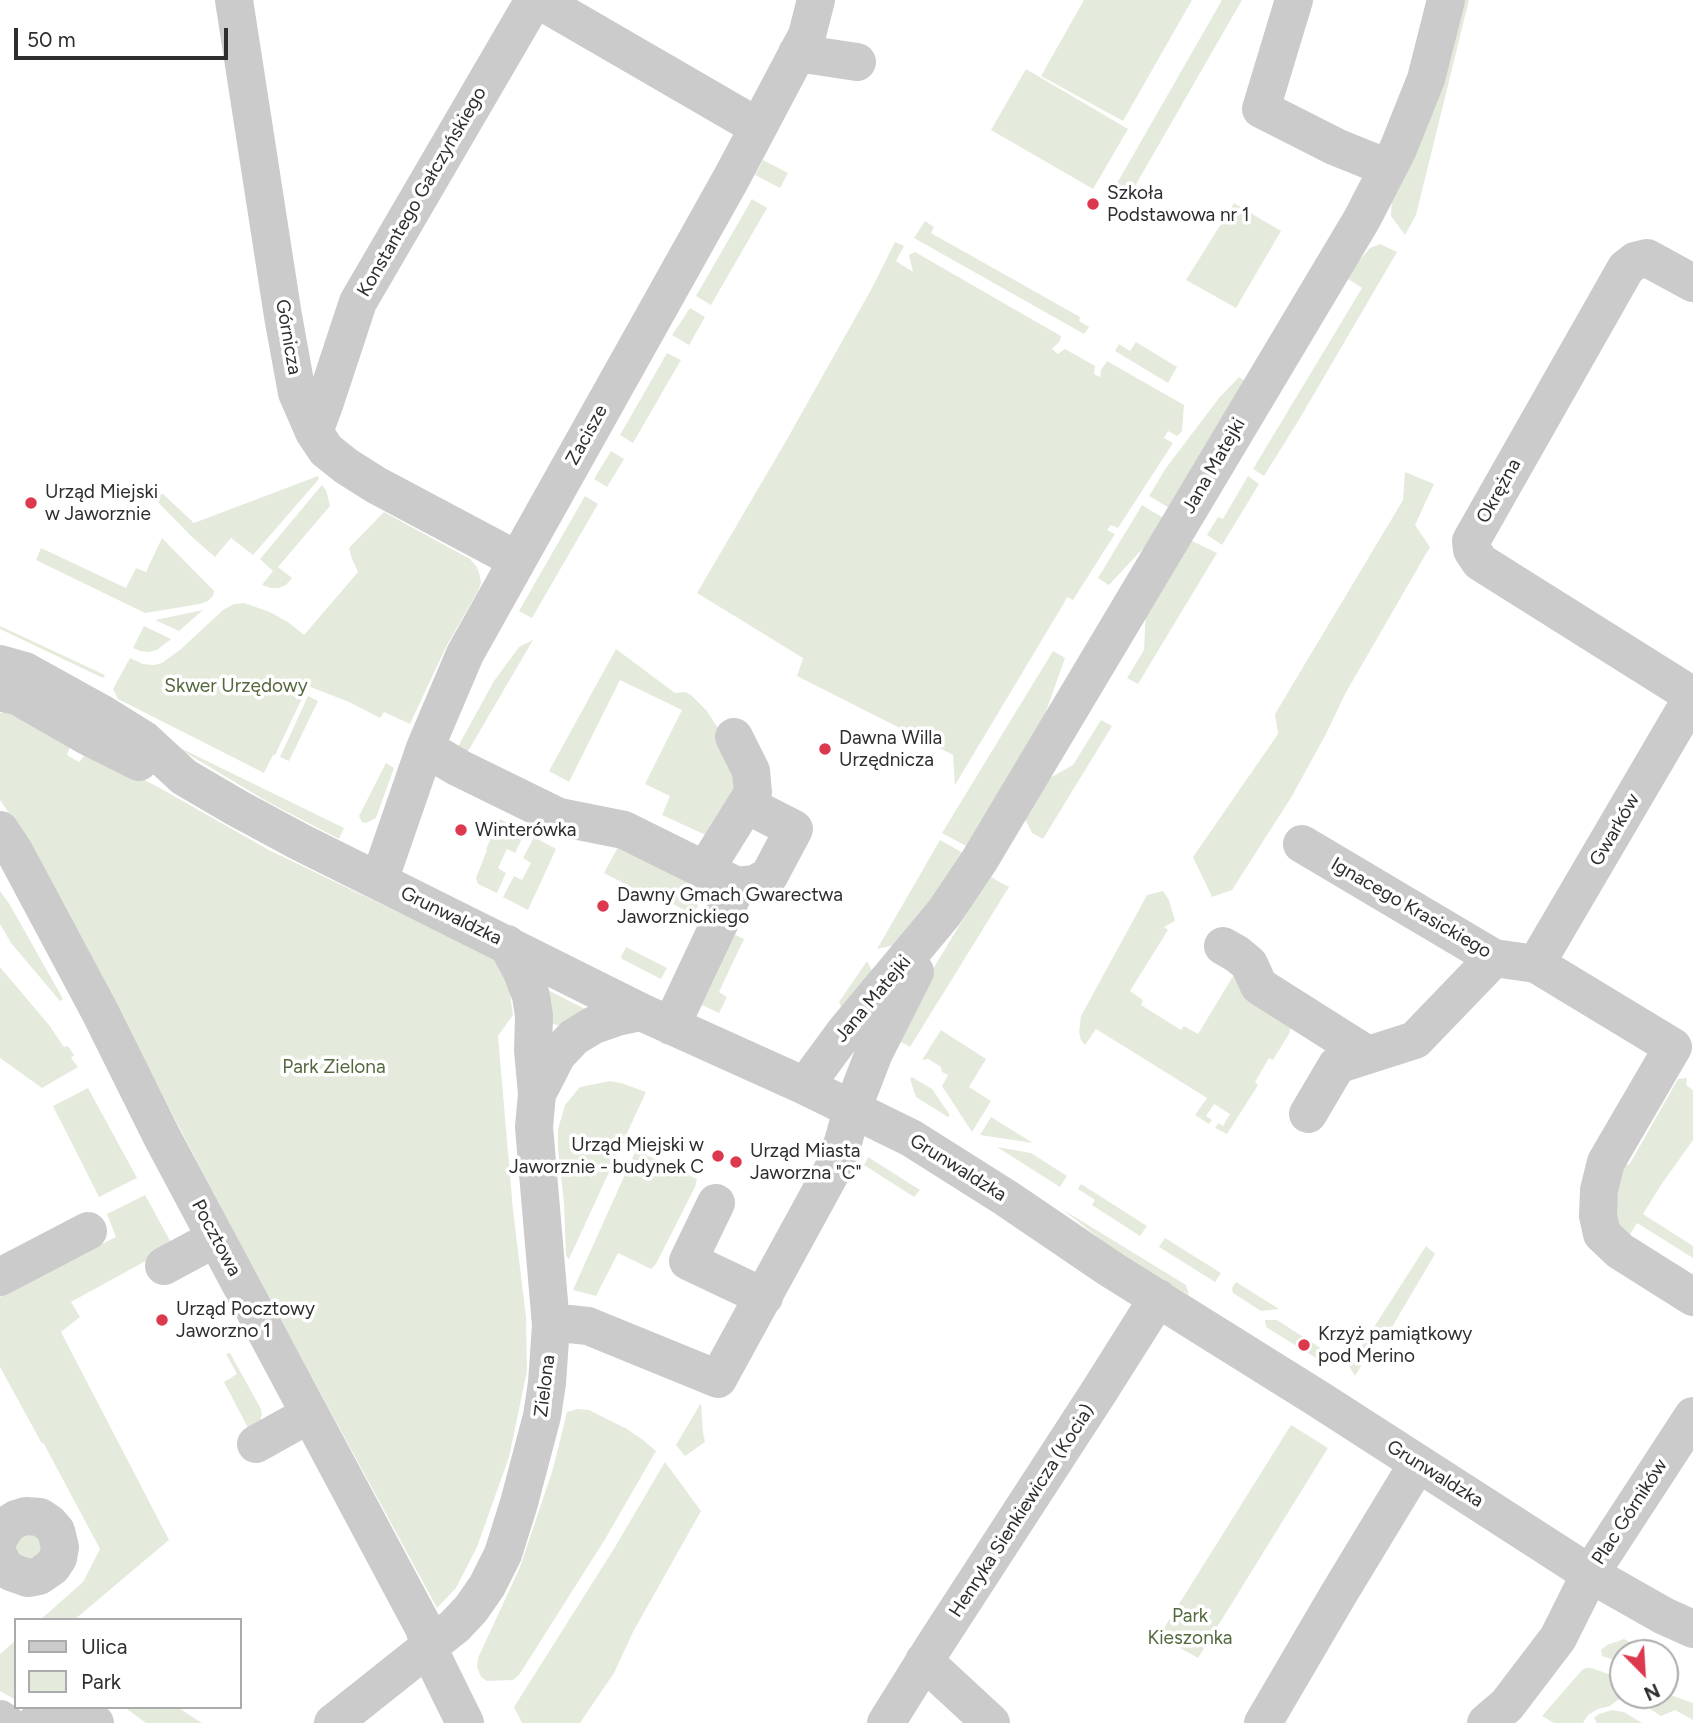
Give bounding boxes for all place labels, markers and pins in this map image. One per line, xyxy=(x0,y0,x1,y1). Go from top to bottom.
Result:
place label: Szkoła Podstawowa nr 1 xyxy=(1107,182,1250,226)
marker: Szkoła Podstawowa nr 1 xyxy=(1085,196,1101,212)
place label: Urząd Miejski w Jaworznie xyxy=(45,481,158,525)
marker: Urząd Miejski w Jaworznie xyxy=(23,495,39,511)
place label: Dawna Willa Urzędnicza xyxy=(839,727,942,771)
marker: Dawna Willa Urzędnicza xyxy=(817,741,833,757)
place label: Winterówka xyxy=(475,819,577,841)
marker: Winterówka xyxy=(453,822,469,838)
place label: Dawny Gmach Gwarectwa Jaworznickiego xyxy=(617,884,843,928)
marker: Dawny Gmach Gwarectwa Jaworznickiego xyxy=(595,898,611,914)
place label: Urząd Miejski w Jaworznie - budynek C xyxy=(509,1134,704,1178)
place label: Urząd Miasta Jaworzna "C" xyxy=(750,1140,862,1184)
marker: Urząd Miejski w Jaworznie - budynek C xyxy=(710,1148,726,1164)
marker: Urząd Miasta Jaworzna "C" xyxy=(728,1154,744,1170)
place label: Urząd Pocztowy Jaworzno 1 xyxy=(176,1298,315,1342)
marker: Urząd Pocztowy Jaworzno 1 xyxy=(154,1312,170,1328)
place label: Krzyż pamiątkowy pod Merino xyxy=(1318,1323,1472,1367)
marker: Krzyż pamiątkowy pod Merino xyxy=(1296,1337,1312,1353)

